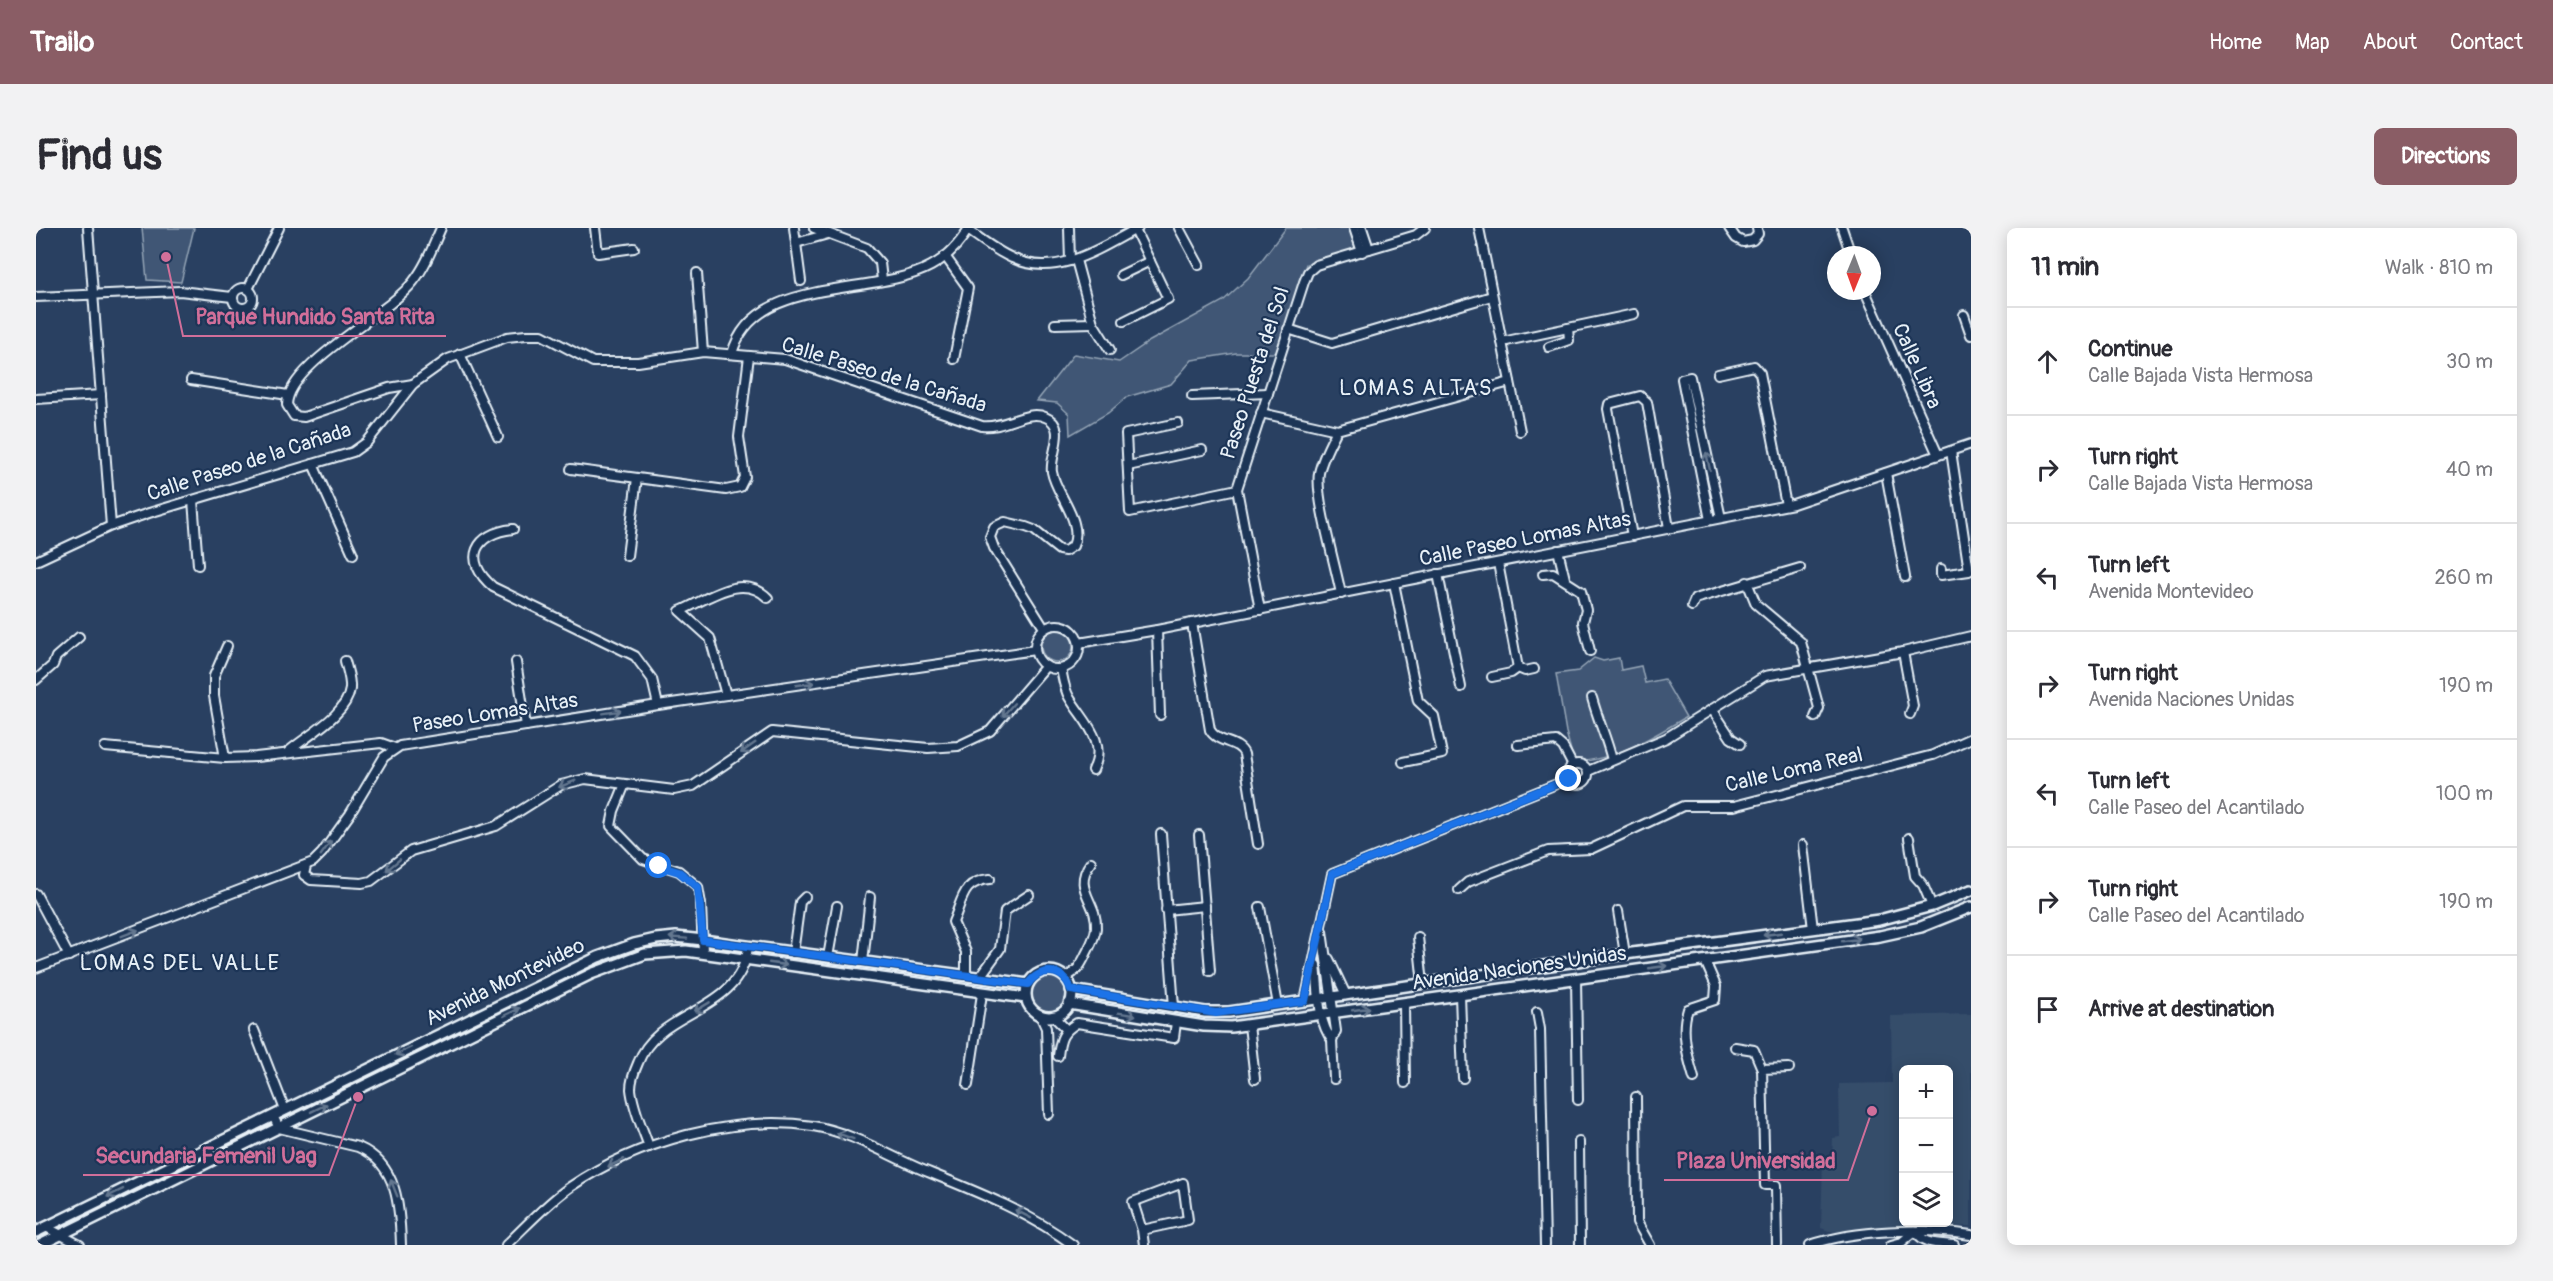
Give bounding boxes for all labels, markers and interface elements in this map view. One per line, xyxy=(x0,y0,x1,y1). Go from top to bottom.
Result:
text: Trailo xyxy=(30,25,94,60)
text: Home xyxy=(2209,29,2262,56)
text: Map xyxy=(2295,29,2330,56)
text: About xyxy=(2363,29,2417,56)
text: Contact xyxy=(2450,29,2523,56)
button: Directions xyxy=(2374,128,2517,185)
text: Find us xyxy=(36,130,162,182)
north arrow xyxy=(1827,246,1881,300)
text: 11 min xyxy=(2031,251,2099,283)
text: Walk · 810 m xyxy=(2385,255,2493,280)
street label: Paseo Puesta del Sol xyxy=(1214,283,1296,463)
callout: Parque Hundido Santa Rita xyxy=(183,296,446,336)
text: Parque Hundido Santa Rita xyxy=(195,303,435,331)
street label: Calle Libra xyxy=(1886,319,1948,413)
street label: Calle Paseo de la Cañada xyxy=(778,331,990,419)
text: Continue xyxy=(2088,335,2172,363)
icon: ahead xyxy=(2031,345,2064,378)
text: 30 m xyxy=(2446,349,2493,374)
text: Calle Bajada Vista Hermosa xyxy=(2088,363,2313,388)
district label: LOMAS ALTAS xyxy=(1339,374,1493,402)
street label: Calle Paseo de la Cañada xyxy=(143,416,355,508)
text: Turn right xyxy=(2088,443,2178,471)
one-way arrow xyxy=(1702,452,1714,471)
icon: right xyxy=(2031,453,2064,486)
text: 40 m xyxy=(2446,457,2493,482)
text: Calle Bajada Vista Hermosa xyxy=(2088,471,2313,496)
street label: Calle Paseo Lomas Altas xyxy=(1417,505,1634,573)
text: Turn left xyxy=(2088,551,2170,579)
icon: left xyxy=(2031,561,2064,594)
text: 260 m xyxy=(2434,565,2493,590)
text: Avenida Montevideo xyxy=(2088,579,2254,604)
text: Turn right xyxy=(2088,659,2178,687)
icon: right xyxy=(2031,669,2064,702)
text: 190 m xyxy=(2439,673,2493,698)
one-way arrow xyxy=(795,678,814,689)
street label: Paseo Lomas Altas xyxy=(410,686,580,739)
text: Avenida Naciones Unidas xyxy=(2088,687,2294,712)
one-way arrow xyxy=(1001,702,1015,717)
one-way arrow xyxy=(602,707,621,718)
street label: Calle Loma Real xyxy=(1723,741,1865,799)
one-way arrow xyxy=(740,742,756,754)
route end xyxy=(1555,765,1581,791)
text: Turn left xyxy=(2088,767,2170,795)
icon: left xyxy=(2031,777,2064,810)
one-way arrow xyxy=(558,779,577,790)
text: 100 m xyxy=(2436,781,2493,806)
text: Calle Paseo del Acantilado xyxy=(2088,795,2305,820)
one-way arrow xyxy=(320,840,332,856)
route start xyxy=(645,852,671,878)
one-way arrow xyxy=(385,859,401,872)
text: Turn right xyxy=(2088,875,2178,903)
icon: right xyxy=(2031,885,2064,918)
text: 190 m xyxy=(2439,889,2493,914)
text: Calle Paseo del Acantilado xyxy=(2088,903,2305,928)
one-way arrow xyxy=(120,926,139,937)
one-way arrow xyxy=(1762,929,1782,940)
street label: Avenida Montevideo xyxy=(421,932,589,1032)
one-way arrow xyxy=(669,932,689,943)
one-way arrow xyxy=(1841,934,1861,945)
street label: Avenida Naciones Unidas xyxy=(1410,939,1629,996)
district label: LOMAS DEL VALLE xyxy=(79,949,281,977)
one-way arrow xyxy=(767,958,787,969)
one-way arrow xyxy=(1648,962,1668,973)
icon: arrive xyxy=(2031,993,2064,1026)
text: Arrive at destination xyxy=(2088,995,2274,1023)
one-way arrow xyxy=(694,1001,711,1013)
one-way arrow xyxy=(1351,1003,1371,1014)
one-way arrow xyxy=(503,1005,521,1017)
one-way arrow xyxy=(1116,1009,1136,1020)
one-way arrow xyxy=(395,1045,412,1057)
map controls xyxy=(1899,1065,1953,1227)
button: + xyxy=(1899,1065,1953,1119)
one-way arrow xyxy=(309,1102,327,1113)
button: − xyxy=(1899,1119,1953,1173)
one-way arrow xyxy=(836,1130,855,1141)
callout: Secundaria Femenil Uag xyxy=(83,1135,329,1175)
callout: Plaza Universidad xyxy=(1664,1140,1848,1180)
text: Secundaria Femenil Uag xyxy=(95,1142,317,1170)
text: Plaza Universidad xyxy=(1676,1147,1836,1175)
one-way arrow xyxy=(607,1157,625,1169)
button: layers xyxy=(1899,1173,1953,1227)
one-way arrow xyxy=(387,1179,398,1197)
one-way arrow xyxy=(107,1188,125,1199)
one-way arrow xyxy=(1015,1208,1033,1219)

